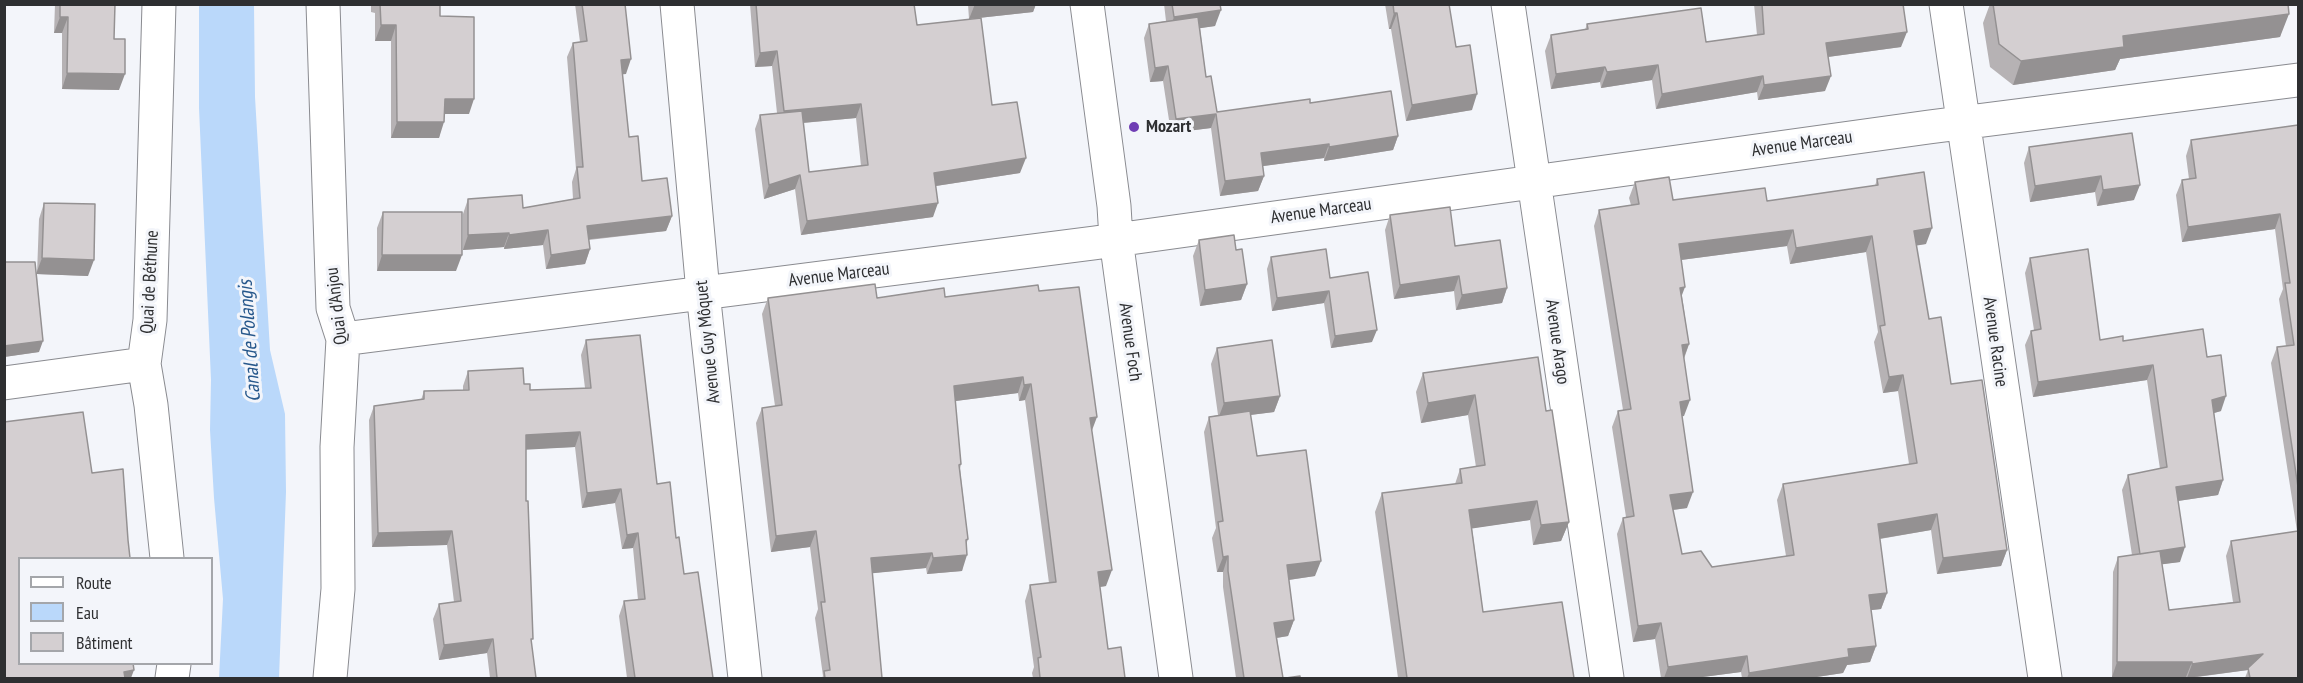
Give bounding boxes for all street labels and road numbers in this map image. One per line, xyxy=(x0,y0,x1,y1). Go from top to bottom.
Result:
street label: Avenue Marceau xyxy=(1750,126,1854,162)
street label: Avenue Marceau xyxy=(1269,193,1373,229)
street label: Quai de Béthune xyxy=(137,230,163,334)
street label: Avenue Marceau xyxy=(787,258,891,292)
street label: Quai d'Anjou xyxy=(322,266,352,346)
street label: Avenue Guy Môquet xyxy=(691,279,725,405)
street label: Avenue Racine xyxy=(1978,296,2012,388)
street label: Avenue Arago xyxy=(1540,298,1574,386)
street label: Avenue Foch xyxy=(1114,301,1146,383)

